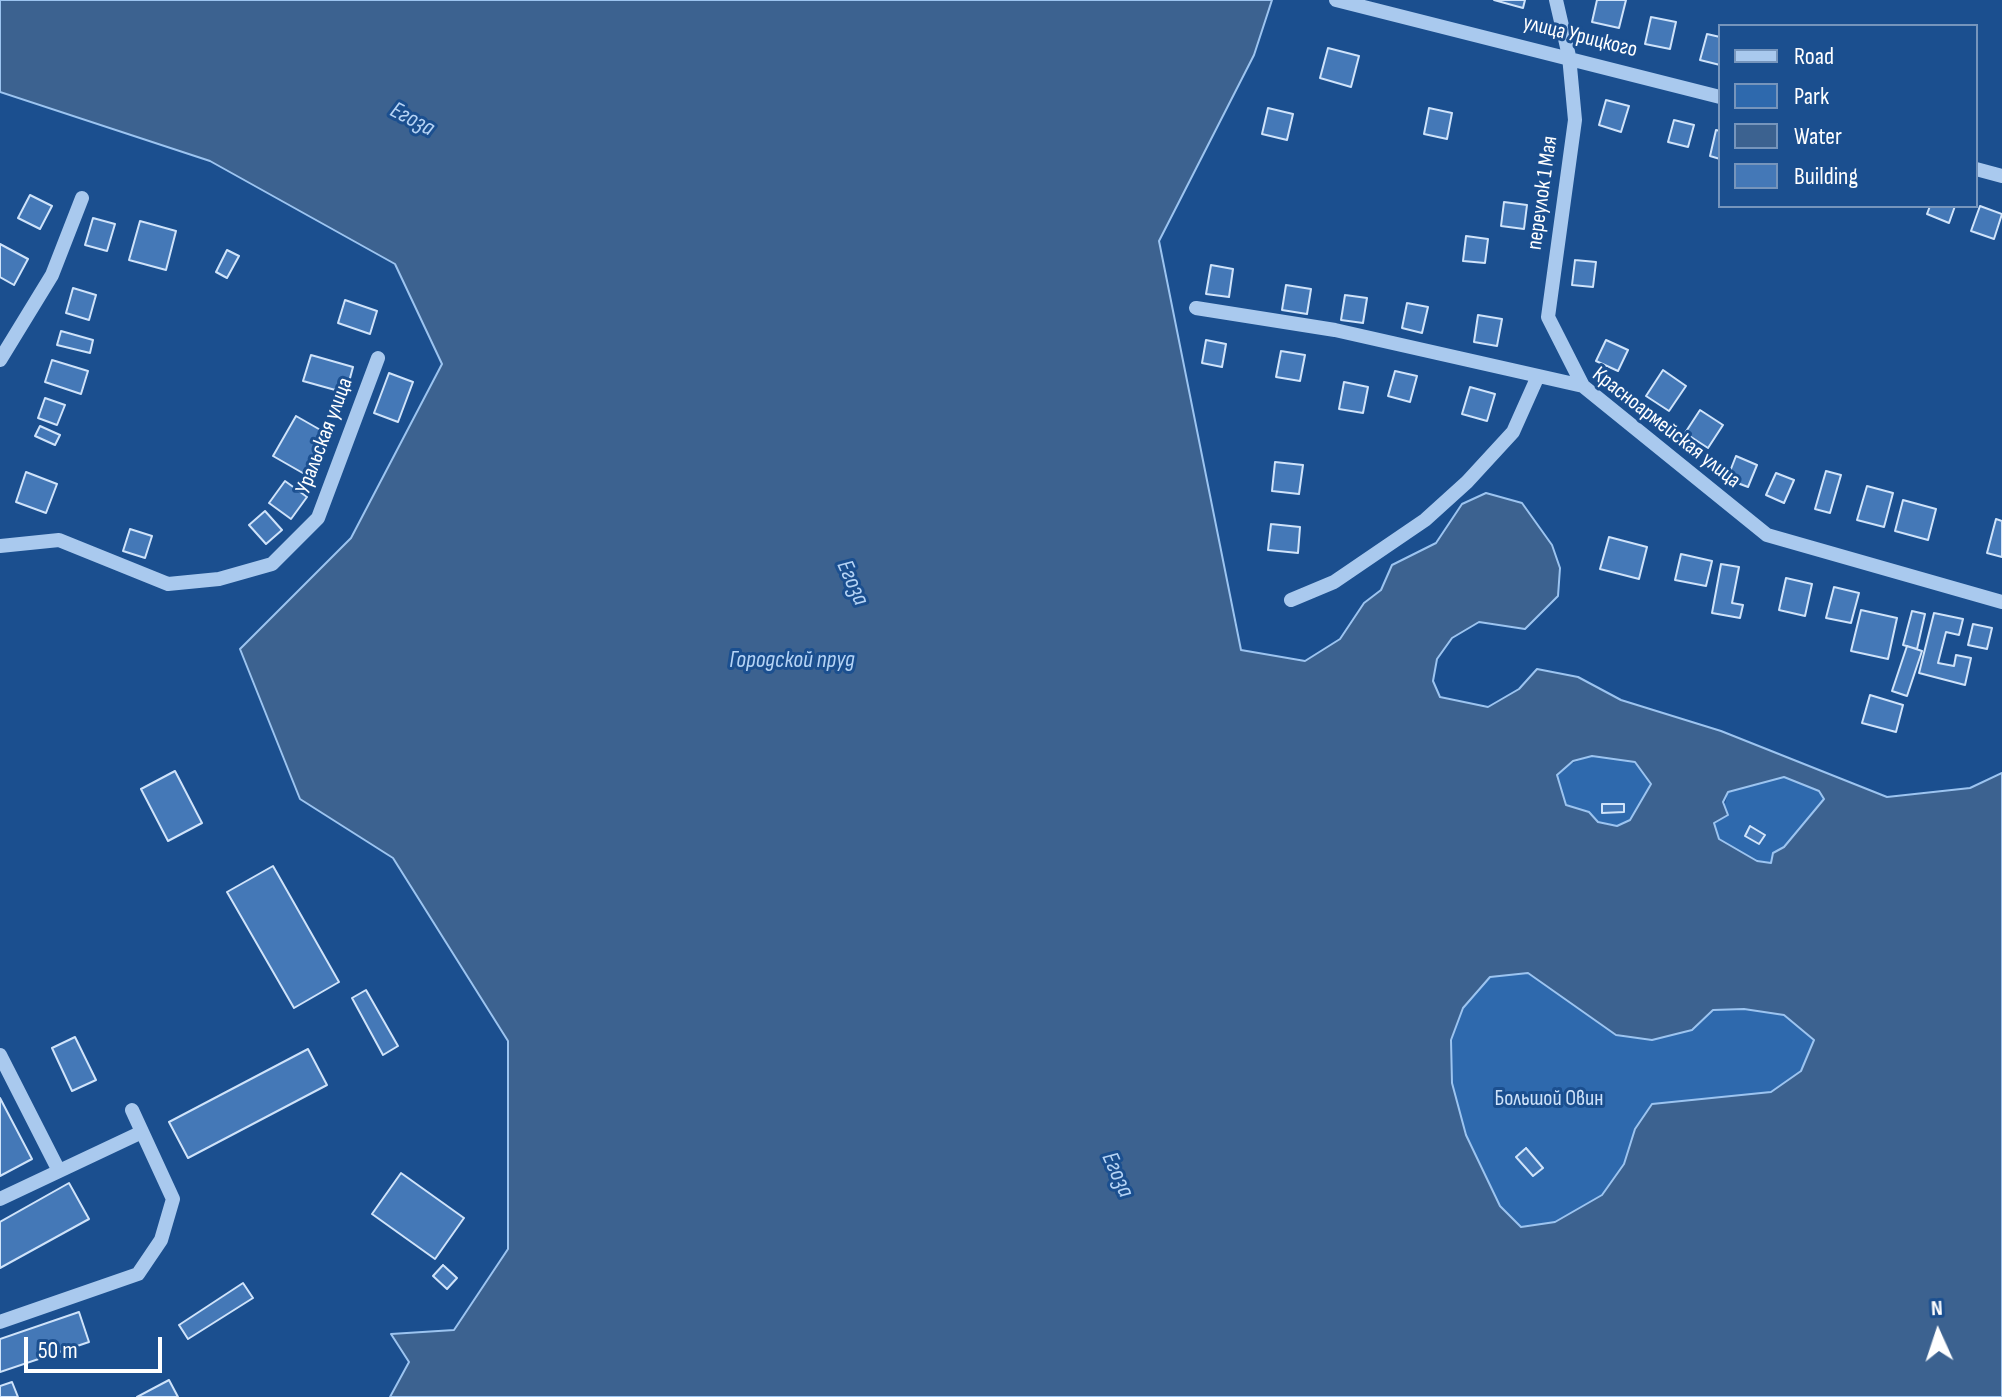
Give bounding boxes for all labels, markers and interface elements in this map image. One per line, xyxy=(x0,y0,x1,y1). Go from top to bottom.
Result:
street label: улица Урицкого xyxy=(1520,10,1640,64)
legend xyxy=(1718,24,1978,208)
text: Road xyxy=(1794,42,1834,71)
text: Park xyxy=(1794,82,1829,111)
water label: Егоза xyxy=(385,96,439,144)
text: Water xyxy=(1794,122,1842,151)
street label: переулок 1 Мая xyxy=(1522,134,1564,252)
text: Building xyxy=(1794,162,1858,191)
street label: Красноармейская улица xyxy=(1586,362,1746,494)
street label: Уральская улица xyxy=(291,374,359,498)
water label: Егоза xyxy=(829,556,875,610)
water label: Городской пруд xyxy=(729,647,855,675)
park label: Большой Овин xyxy=(1495,1086,1603,1112)
water label: Егоза xyxy=(1094,1148,1140,1202)
north arrow xyxy=(1898,1293,1978,1373)
text: N xyxy=(1930,1295,1943,1322)
scale bar xyxy=(28,1321,166,1371)
text: 50 m xyxy=(38,1336,78,1365)

